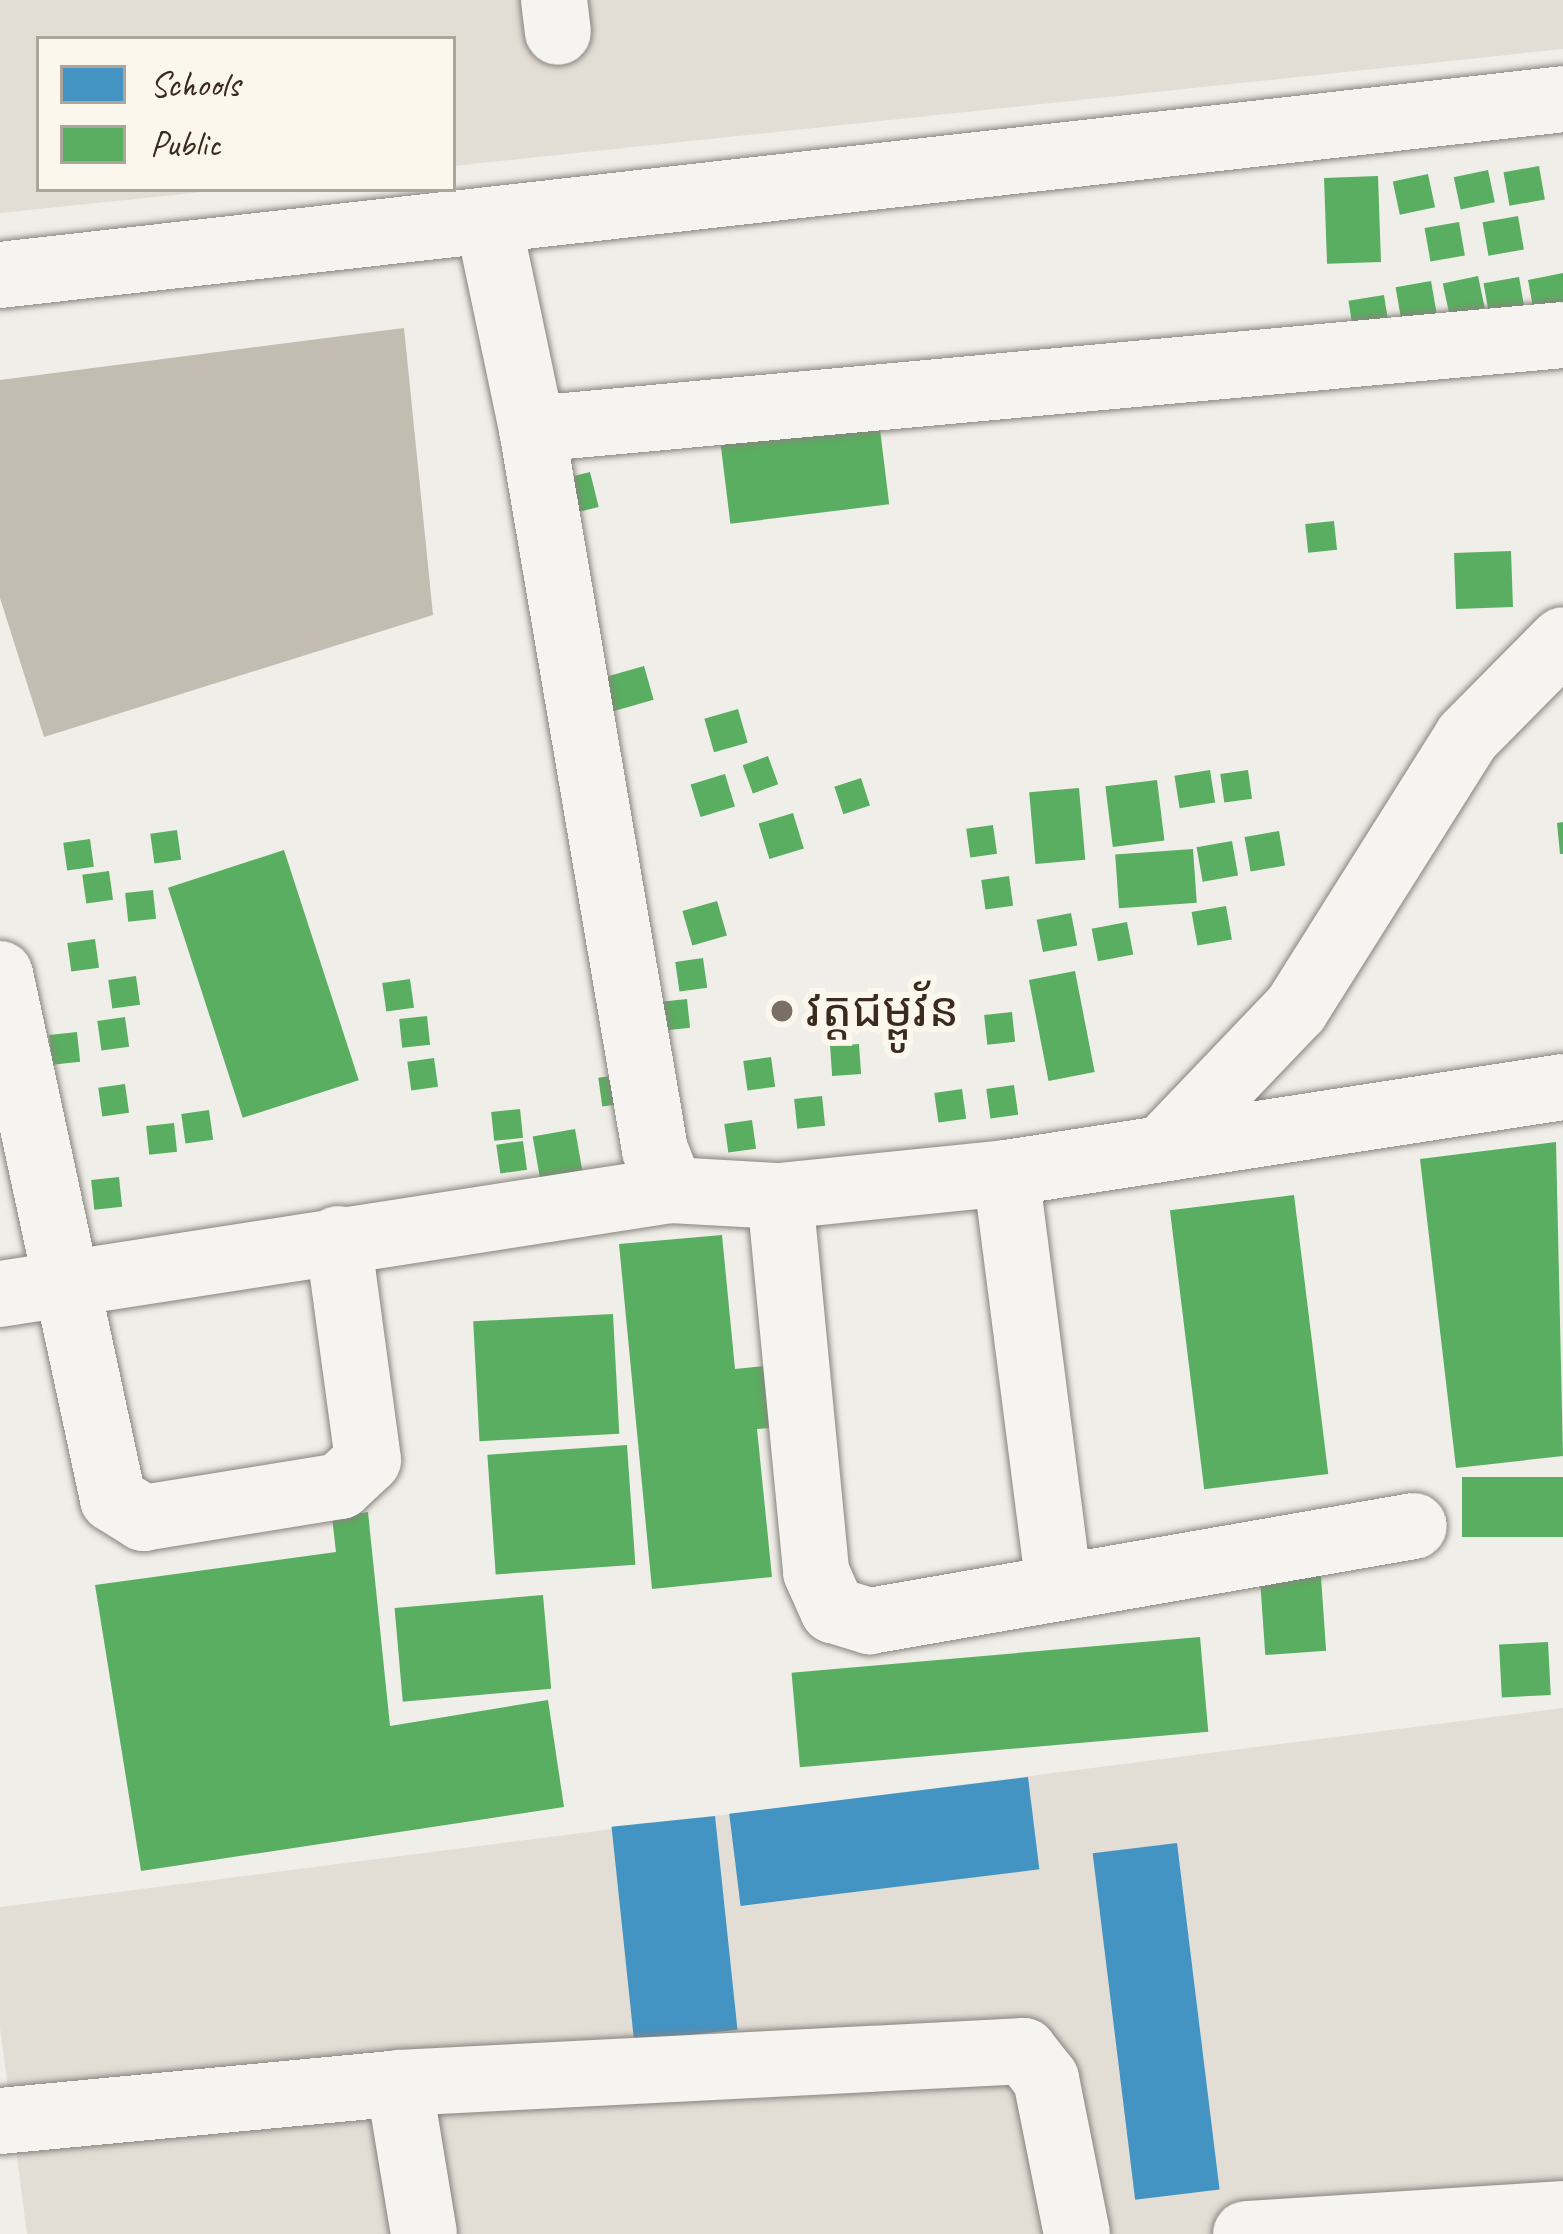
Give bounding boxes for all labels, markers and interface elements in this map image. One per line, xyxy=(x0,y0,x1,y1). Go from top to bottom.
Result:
legend xyxy=(36,36,456,192)
text: Schools xyxy=(150,61,240,107)
text: Public xyxy=(150,121,221,167)
place label: វត្តជម្ពូវ័ន xyxy=(806,982,959,1040)
marker: វត្តជម្ពូវ័ន xyxy=(769,998,795,1024)

